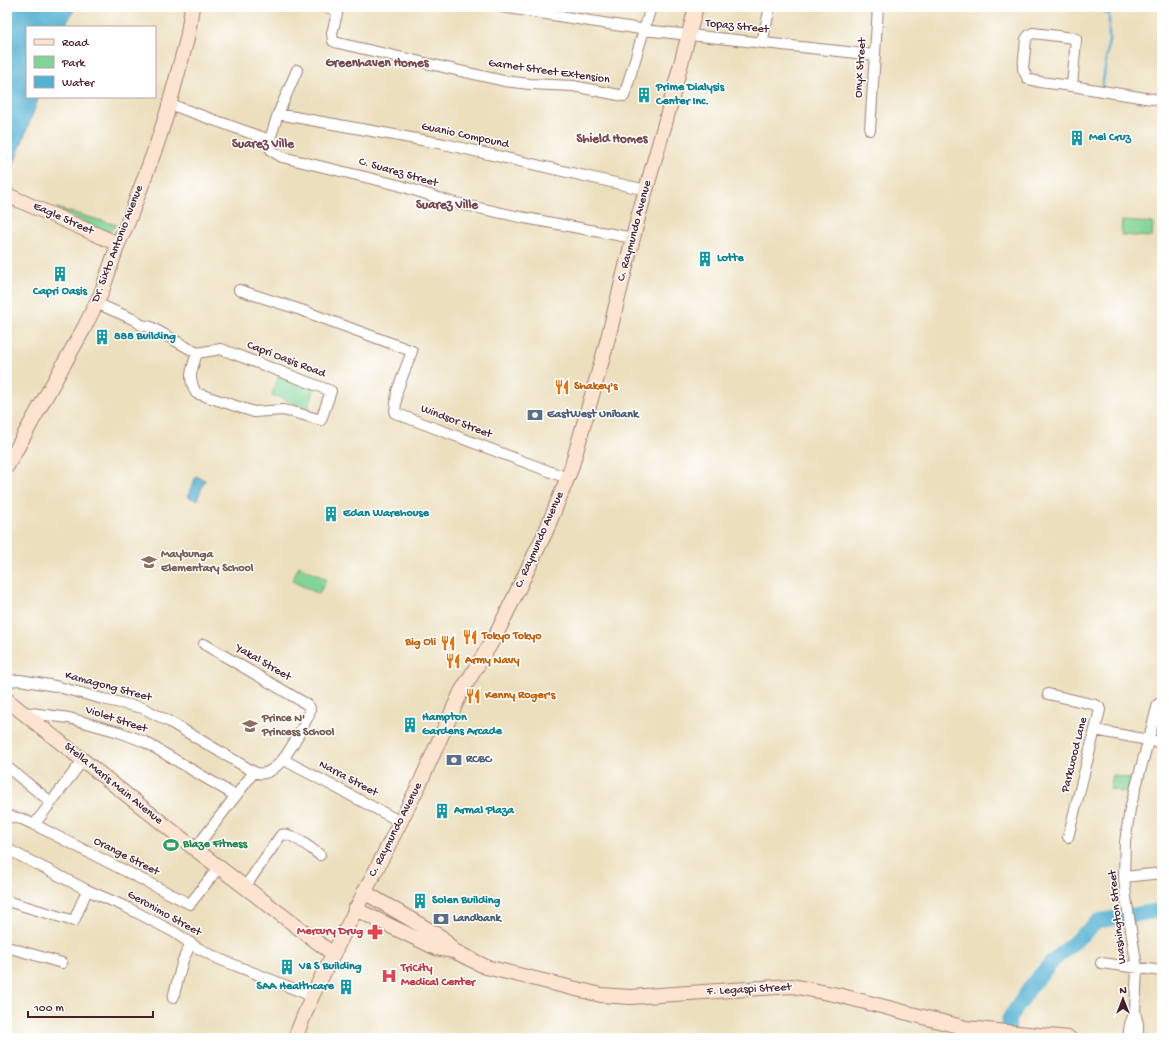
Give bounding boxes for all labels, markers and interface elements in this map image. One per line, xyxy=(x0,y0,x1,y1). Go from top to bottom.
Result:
street label: Topaz Street xyxy=(704,17,770,37)
legend xyxy=(26,26,156,98)
street label: Onyx Street xyxy=(852,36,870,98)
text: Road xyxy=(62,37,89,51)
district label: Greenhaven Homes xyxy=(325,56,430,71)
text: Park xyxy=(61,57,87,71)
street label: Garnet Street Extension xyxy=(487,57,611,87)
text: Water xyxy=(62,77,96,91)
place label: Prime Dialysis Center Inc. xyxy=(655,81,725,109)
building icon: Prime Dialysis Center Inc. xyxy=(635,86,653,104)
street label: Guanio Compound xyxy=(420,120,511,152)
building icon: Mel Cruz xyxy=(1068,129,1086,147)
place label: Mel Cruz xyxy=(1089,131,1131,145)
district label: Shield Homes xyxy=(577,132,649,147)
district label: Suarez Ville xyxy=(232,137,295,152)
street label: C. Suarez Street xyxy=(357,155,440,191)
street label: C. Raymundo Avenue xyxy=(615,178,655,283)
street label: Dr. Sixto Antonio Avenue xyxy=(89,183,147,306)
district label: Suarez Ville xyxy=(416,198,479,213)
street label: Eagle Street xyxy=(31,199,96,239)
building icon: Lotte xyxy=(696,250,714,268)
place label: Lotte xyxy=(717,252,744,266)
building icon: Capri Oasis xyxy=(51,265,69,283)
place label: Capri Oasis xyxy=(32,285,88,299)
building icon: 888 Building xyxy=(93,328,111,346)
place label: 888 Building xyxy=(114,330,176,344)
street label: Capri Oasis Road xyxy=(245,339,328,382)
restaurant icon: Shakey's xyxy=(553,378,571,396)
place label: Shakey's xyxy=(574,380,618,394)
street label: Windsor Street xyxy=(418,402,495,442)
bank icon: EastWest Unibank xyxy=(526,406,544,424)
place label: EastWest Unibank xyxy=(546,408,640,422)
street label: C. Raymundo Avenue xyxy=(512,489,568,590)
building icon: Edan Warehouse xyxy=(322,505,340,523)
place label: Edan Warehouse xyxy=(342,507,430,521)
place label: Maybunga Elementary School xyxy=(160,548,254,576)
school or university icon: Maybunga Elementary School xyxy=(140,553,158,571)
restaurant icon: Tokyo Tokyo xyxy=(461,628,479,646)
place label: Tokyo Tokyo xyxy=(481,630,542,644)
restaurant icon: Big Oli xyxy=(439,634,457,652)
place label: Big Oli xyxy=(404,636,436,650)
street label: Yakal Street xyxy=(232,641,294,685)
restaurant icon: Army Navy xyxy=(444,652,462,670)
place label: Army Navy xyxy=(464,654,519,668)
street label: Kamagong Street xyxy=(63,669,154,706)
restaurant icon: Kenny Roger's xyxy=(464,687,482,705)
place label: Kenny Roger's xyxy=(484,689,556,703)
street label: Violet Street xyxy=(82,703,150,737)
place label: Hampton Gardens Arcade xyxy=(422,711,503,739)
place label: Prince N' Princess School xyxy=(261,712,335,740)
street label: Parkwood Lane xyxy=(1059,715,1091,795)
building icon: Hampton Gardens Arcade xyxy=(401,716,419,734)
school or university icon: Prince N' Princess School xyxy=(241,717,259,735)
street label: Stella Maris Main Avenue xyxy=(61,740,166,829)
bank icon: RCBC xyxy=(445,751,463,769)
place label: RCBC xyxy=(465,753,493,767)
street label: Narra Street xyxy=(316,758,381,801)
street label: C. Raymundo Avenue xyxy=(366,780,426,880)
building icon: Armal Plaza xyxy=(433,802,451,820)
place label: Armal Plaza xyxy=(453,804,515,818)
street label: Orange Street xyxy=(91,834,162,880)
sports icon: Blaze Fitness xyxy=(162,836,180,854)
place label: Blaze Fitness xyxy=(182,838,248,852)
street label: Washington Street xyxy=(1106,868,1130,965)
street label: Geronimo Street xyxy=(125,888,204,941)
building icon: Solen Building xyxy=(411,892,429,910)
place label: Solen Building xyxy=(432,894,501,908)
bank icon: Landbank xyxy=(432,910,450,928)
place label: Landbank xyxy=(453,912,502,926)
pharmacy icon: Mercury Drug xyxy=(366,923,384,941)
place label: Mercury Drug xyxy=(297,925,363,939)
building icon: V& S Building xyxy=(278,958,296,976)
place label: V& S Building xyxy=(298,960,362,974)
place label: TriCity Medical Center xyxy=(400,962,477,990)
hospital icon: TriCity Medical Center xyxy=(380,967,398,985)
building icon: SAA Healthcare xyxy=(337,978,355,996)
north arrow xyxy=(1103,979,1143,1019)
place label: SAA Healthcare xyxy=(257,980,335,994)
street label: F. Legaspi Street xyxy=(705,981,793,999)
text: N xyxy=(1119,985,1127,997)
scale bar xyxy=(28,993,153,1019)
text: 100 m xyxy=(33,1002,64,1016)

